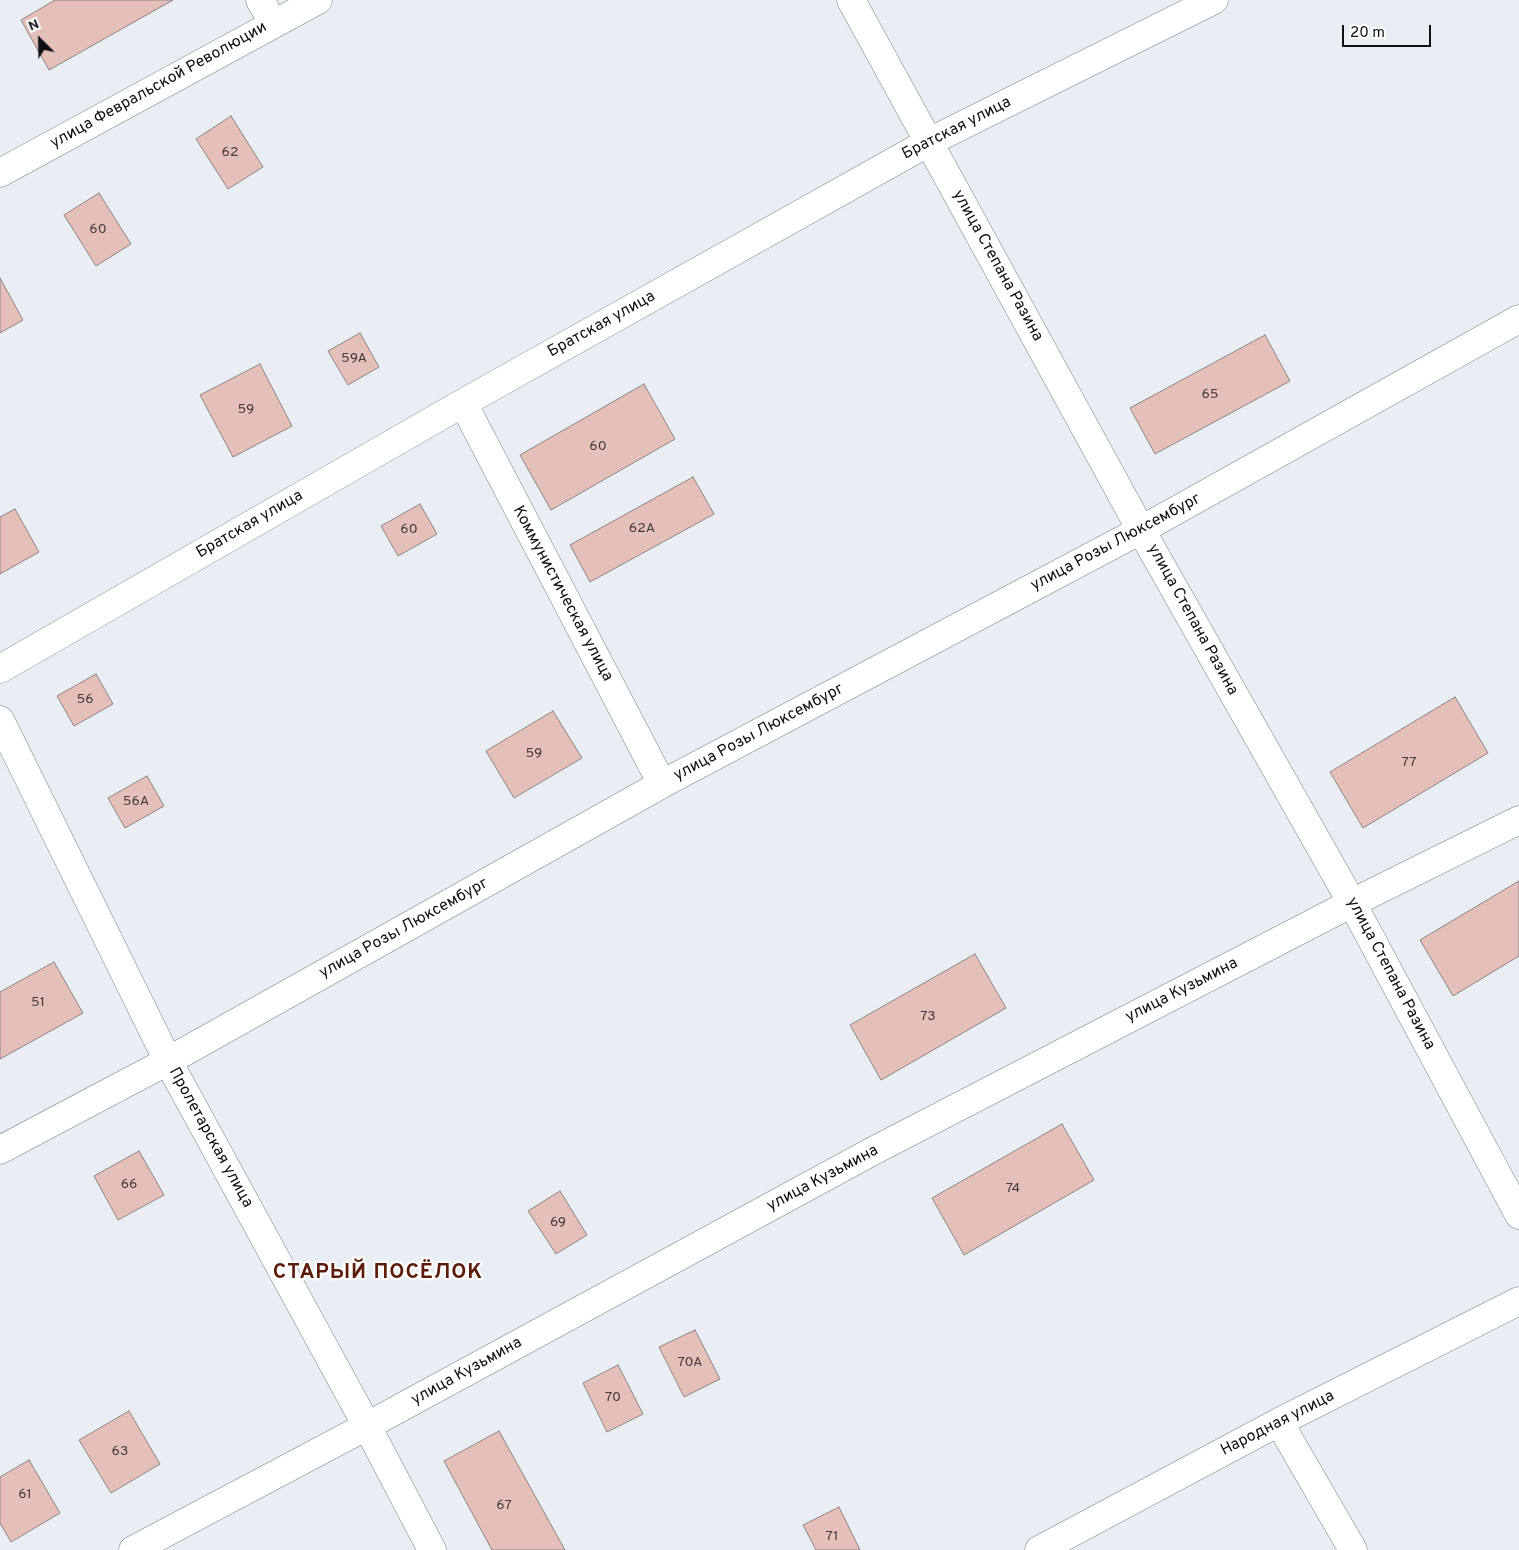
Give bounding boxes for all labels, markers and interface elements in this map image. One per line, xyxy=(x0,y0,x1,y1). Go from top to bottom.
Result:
north arrow xyxy=(15,15,65,65)
scale bar xyxy=(1344,15,1433,47)
text: N xyxy=(26,16,42,36)
street label: улица Февральской Революции xyxy=(47,18,271,154)
text: 20 m xyxy=(1350,24,1385,43)
street label: Братская улица xyxy=(899,93,1015,165)
house number: 62 xyxy=(222,145,238,161)
street label: улица Степана Разина xyxy=(947,187,1047,345)
house number: 60 xyxy=(89,222,107,238)
street label: Братская улица xyxy=(545,288,659,362)
house number: 59А xyxy=(341,351,367,367)
house number: 65 xyxy=(1201,387,1219,403)
house number: 59 xyxy=(238,402,254,418)
house number: 60 xyxy=(589,439,607,455)
street label: Братская улица xyxy=(193,487,307,563)
street label: улица Розы Люксембург xyxy=(1028,490,1204,596)
street label: Коммунистическая улица xyxy=(508,503,616,685)
house number: 62А xyxy=(629,521,655,537)
house number: 60 xyxy=(400,522,418,538)
street label: улица Степана Разина xyxy=(1142,541,1242,699)
street label: улица Розы Люксембург xyxy=(671,680,847,786)
house number: 56 xyxy=(76,692,94,708)
house number: 59 xyxy=(526,746,542,762)
house number: 77 xyxy=(1401,755,1417,771)
house number: 56А xyxy=(123,794,149,810)
street label: улица Розы Люксембург xyxy=(316,875,492,983)
street label: улица Степана Разина xyxy=(1342,894,1438,1054)
street label: улица Кузьмина xyxy=(1123,954,1241,1028)
house number: 51 xyxy=(31,995,45,1011)
house number: 73 xyxy=(920,1009,936,1025)
street label: Пролетарская улица xyxy=(164,1065,256,1211)
street label: улица Кузьмина xyxy=(764,1142,882,1216)
house number: 66 xyxy=(121,1177,137,1193)
house number: 74 xyxy=(1006,1181,1020,1197)
house number: 69 xyxy=(550,1215,566,1231)
district label: СТАРЫЙ ПОСЁЛОК xyxy=(271,1261,485,1287)
street label: улица Кузьмина xyxy=(408,1334,526,1410)
house number: 70А xyxy=(678,1355,702,1371)
street label: Народная улица xyxy=(1218,1387,1338,1461)
house number: 70 xyxy=(605,1390,621,1406)
house number: 63 xyxy=(112,1444,128,1460)
house number: 61 xyxy=(18,1487,32,1503)
house number: 67 xyxy=(496,1498,512,1514)
house number: 71 xyxy=(826,1529,838,1545)

